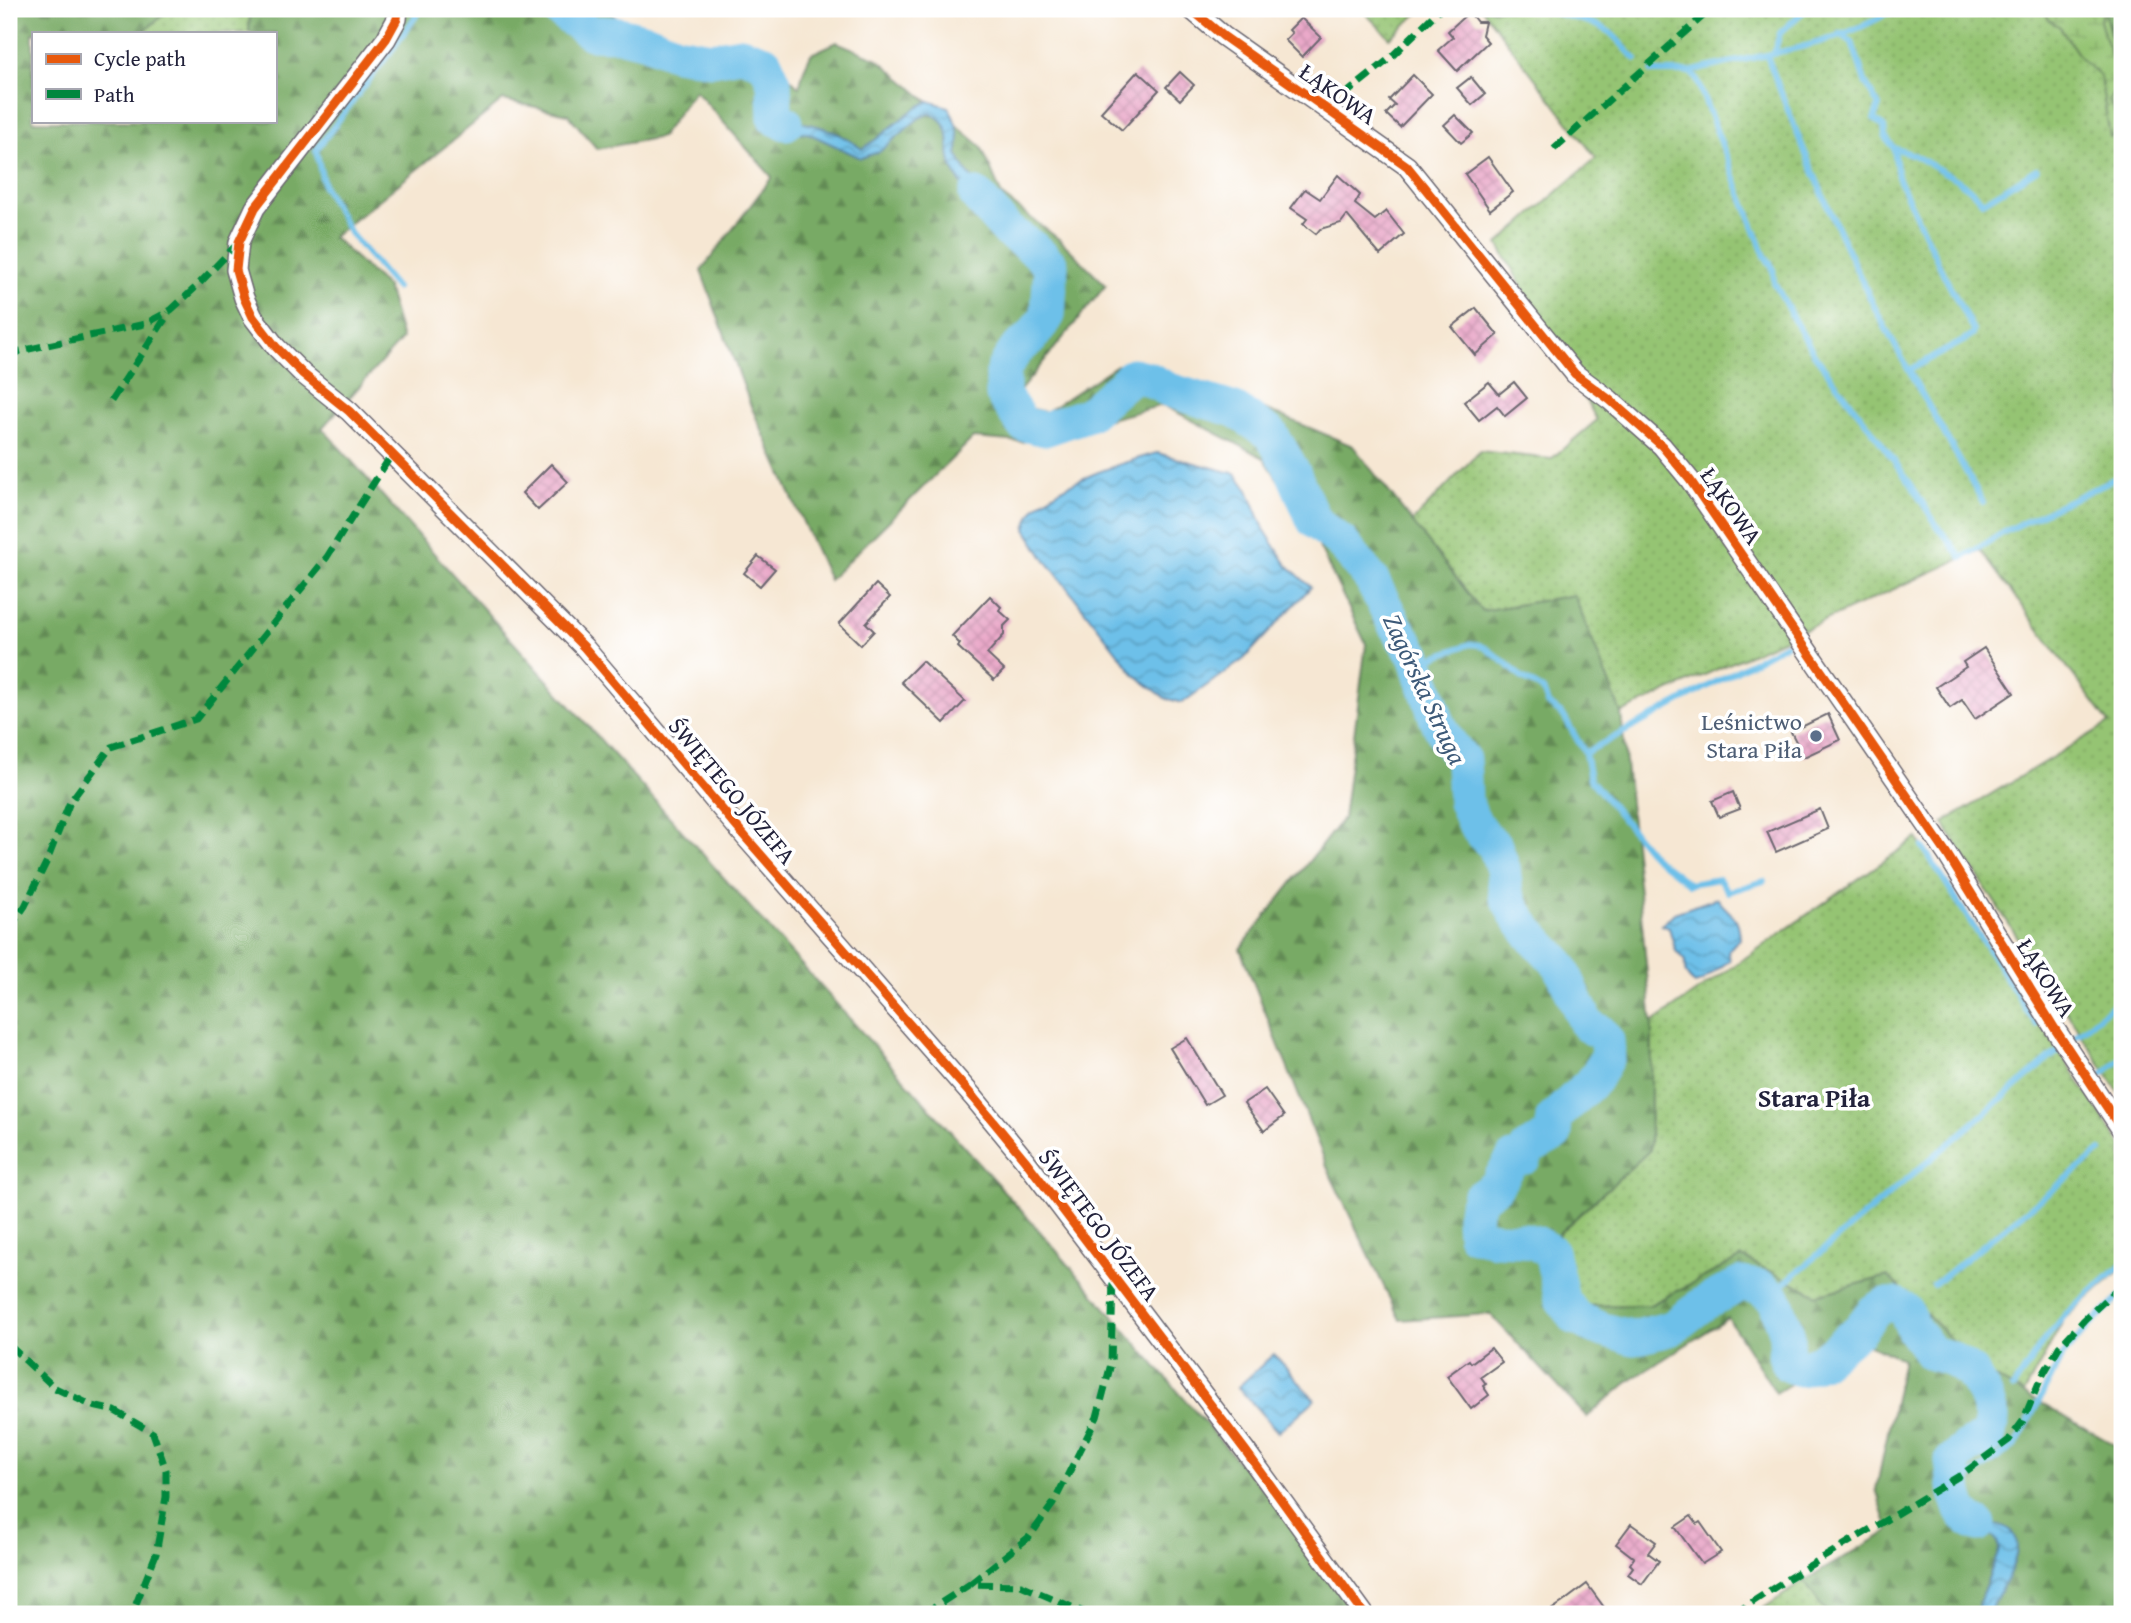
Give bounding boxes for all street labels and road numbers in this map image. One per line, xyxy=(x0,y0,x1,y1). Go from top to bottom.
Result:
street label: ŁĄKOWA xyxy=(1292,54,1384,133)
street label: ŁĄKOWA xyxy=(1692,460,1771,552)
street label: ŚWIĘTEGO JÓZEFA xyxy=(660,709,805,872)
street label: ŁĄKOWA xyxy=(2008,931,2085,1024)
street label: ŚWIĘTEGO JÓZEFA xyxy=(1030,1141,1169,1309)

